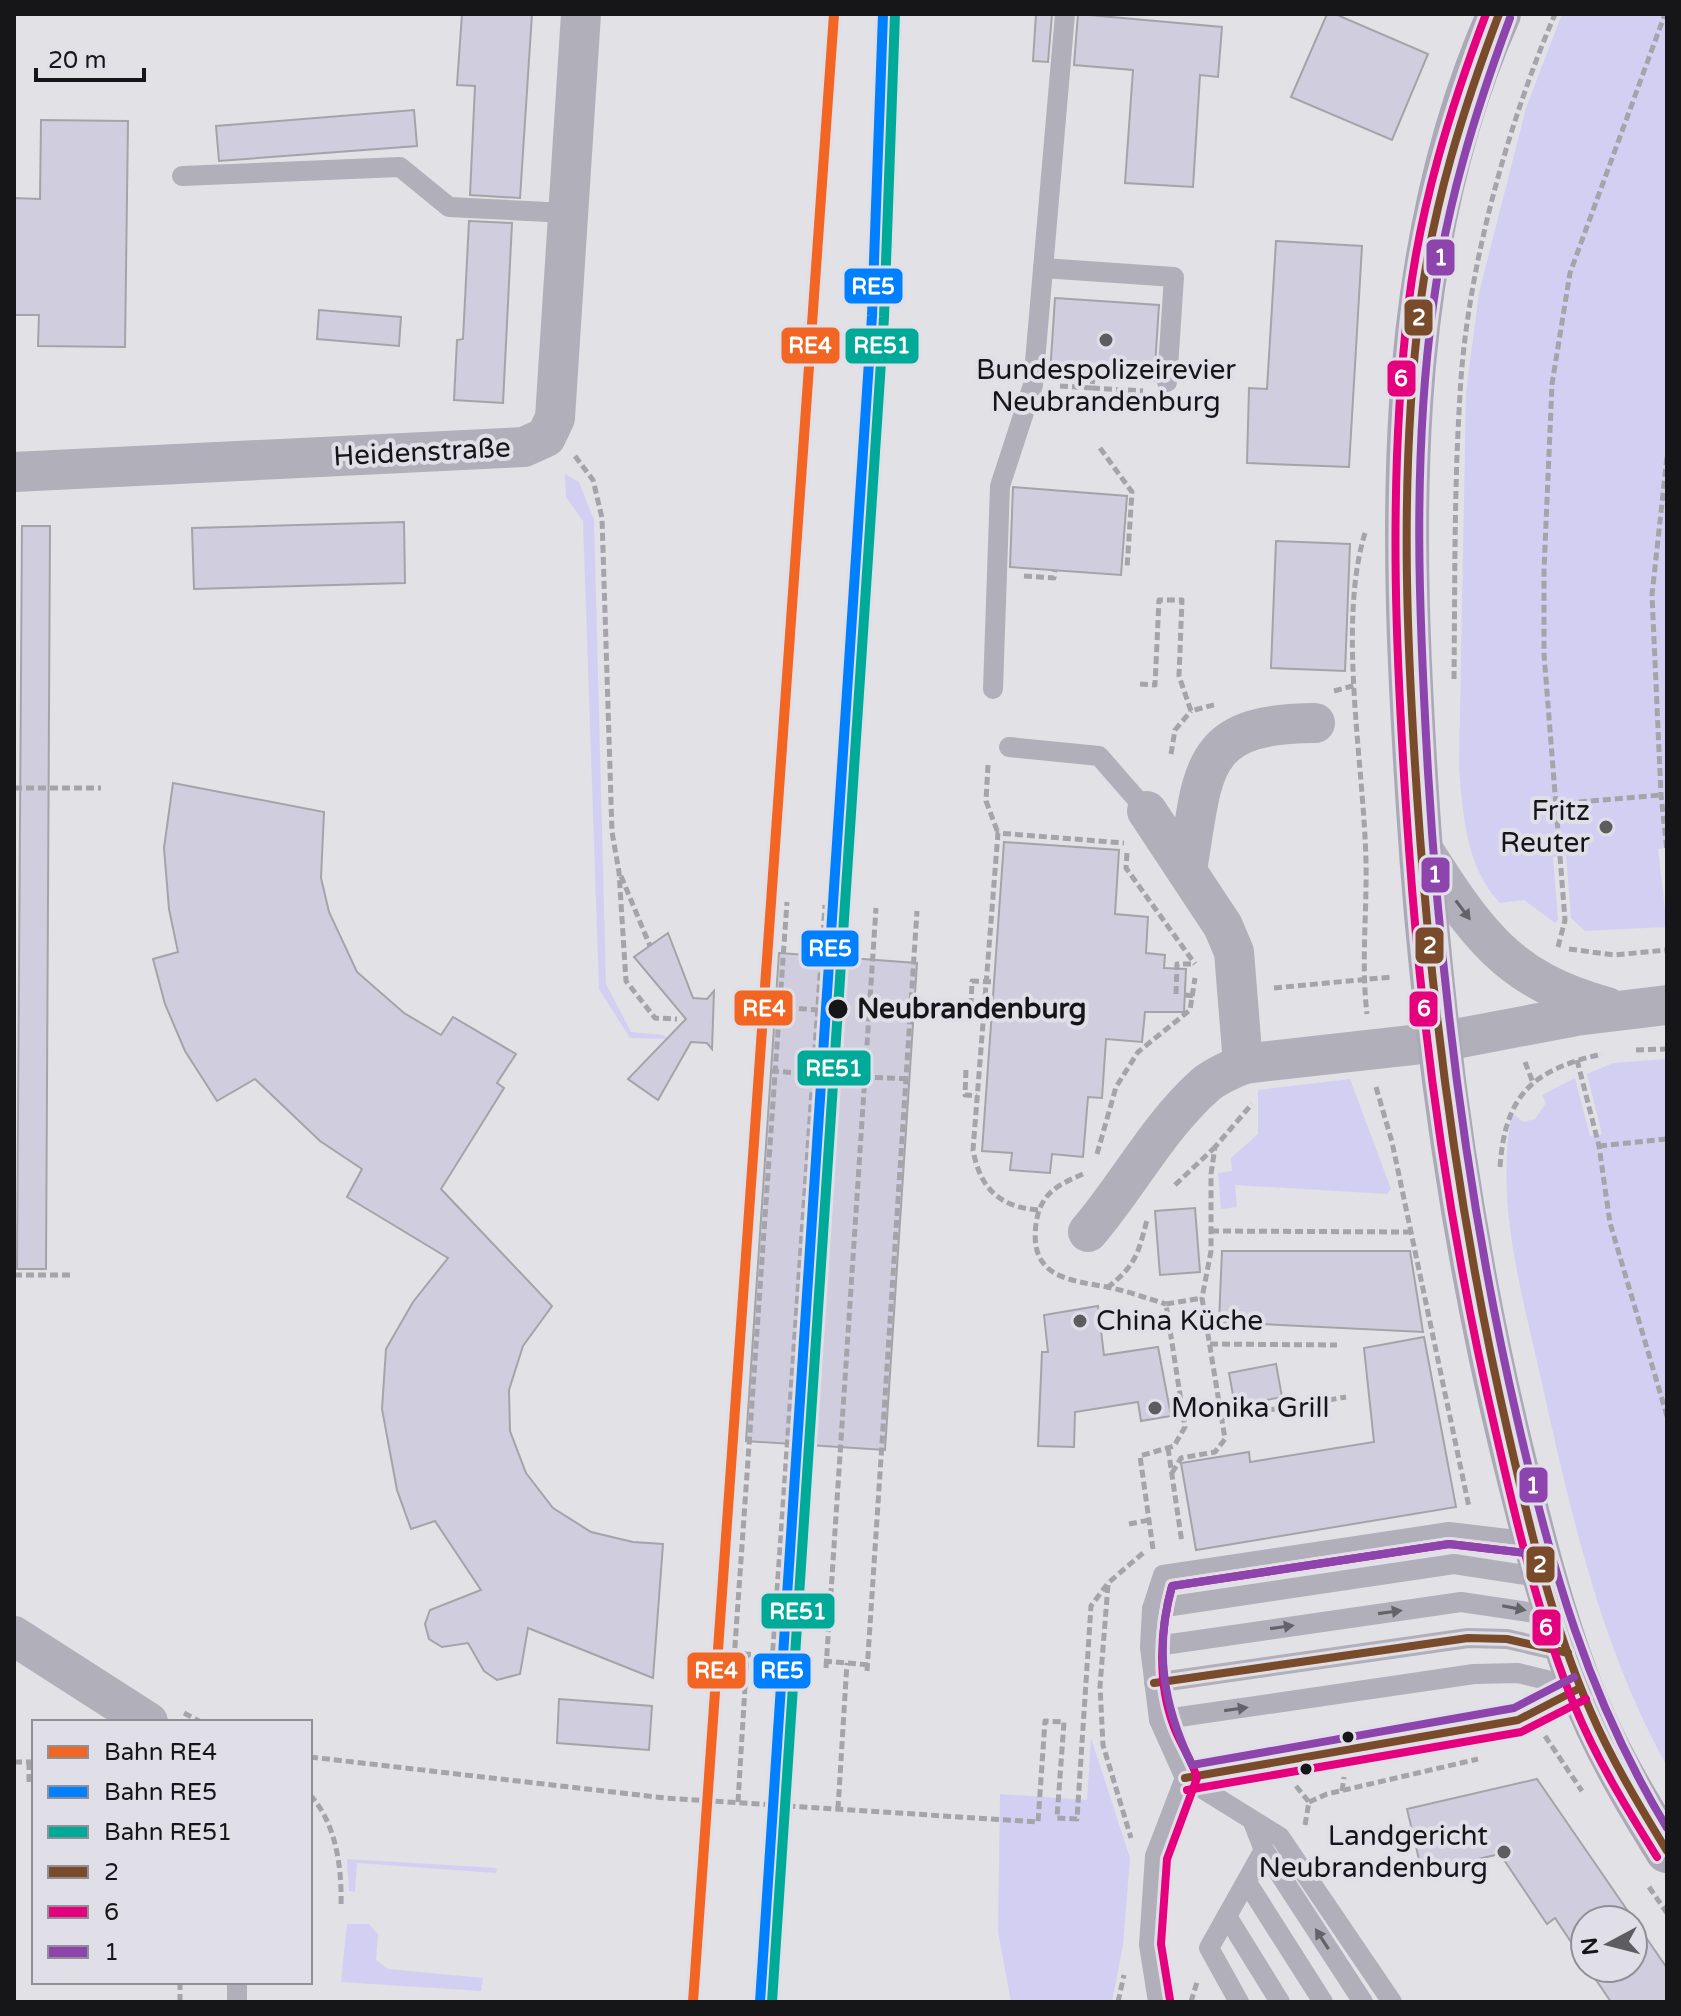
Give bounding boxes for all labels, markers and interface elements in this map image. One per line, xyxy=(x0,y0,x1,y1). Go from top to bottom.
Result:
scale bar xyxy=(36,32,144,82)
text: 20 m xyxy=(48,46,106,75)
line badge: 1 xyxy=(1425,238,1456,277)
text: 1 xyxy=(1434,245,1448,271)
line badge: RE5 xyxy=(843,267,904,305)
text: RE5 xyxy=(851,274,895,300)
line badge: 2 xyxy=(1403,298,1434,337)
text: 2 xyxy=(1412,305,1426,331)
line badge: RE4 xyxy=(780,326,841,365)
line badge: RE51 xyxy=(844,327,920,365)
marker: Bundespolizeirevier Neubrandenburg xyxy=(1097,331,1115,349)
text: RE4 xyxy=(788,333,832,359)
text: RE51 xyxy=(853,333,911,359)
place label: Bundespolizeirevier Neubrandenburg xyxy=(976,353,1236,419)
line badge: 6 xyxy=(1386,359,1417,398)
text: 6 xyxy=(1394,366,1408,392)
street label: Heidenstraße xyxy=(332,430,512,474)
place label: Fritz Reuter xyxy=(1500,794,1590,860)
marker: Fritz Reuter xyxy=(1597,818,1615,836)
line badge: 1 xyxy=(1420,856,1451,894)
text: 1 xyxy=(1428,862,1442,888)
one-way arrow xyxy=(1455,899,1471,920)
line badge: 2 xyxy=(1414,926,1445,965)
line badge: RE5 xyxy=(800,929,860,968)
text: 2 xyxy=(1423,933,1437,959)
text: RE5 xyxy=(808,936,852,962)
line badge: RE4 xyxy=(733,989,794,1027)
line badge: 6 xyxy=(1408,990,1439,1028)
place label: Neubrandenburg xyxy=(857,992,1086,1026)
text: RE4 xyxy=(742,996,786,1022)
text: 6 xyxy=(1417,996,1431,1022)
marker: Neubrandenburg xyxy=(826,997,850,1021)
line badge: RE51 xyxy=(796,1049,872,1087)
text: RE51 xyxy=(805,1056,863,1082)
place label: China Küche xyxy=(1096,1304,1263,1338)
marker: China Küche xyxy=(1071,1312,1089,1330)
place label: Monika Grill xyxy=(1171,1391,1330,1425)
marker: Monika Grill xyxy=(1146,1399,1164,1417)
line badge: 1 xyxy=(1518,1466,1549,1504)
text: 1 xyxy=(1526,1473,1540,1499)
line badge: 2 xyxy=(1525,1545,1556,1584)
text: 2 xyxy=(1533,1552,1547,1578)
line badge: RE51 xyxy=(760,1592,836,1630)
text: RE51 xyxy=(769,1599,827,1625)
one-way arrow xyxy=(1502,1602,1527,1614)
one-way arrow xyxy=(1378,1605,1403,1618)
line badge: 6 xyxy=(1531,1608,1562,1647)
text: 6 xyxy=(1539,1615,1553,1641)
one-way arrow xyxy=(1270,1620,1295,1633)
line badge: RE4 xyxy=(686,1651,747,1690)
line badge: RE5 xyxy=(752,1652,812,1690)
text: RE4 xyxy=(694,1658,738,1684)
text: RE5 xyxy=(760,1658,804,1684)
one-way arrow xyxy=(1224,1702,1249,1715)
legend xyxy=(32,1720,312,1984)
unlabelled marker xyxy=(1340,1729,1356,1745)
text: Bahn RE4 xyxy=(104,1738,217,1767)
unlabelled marker xyxy=(1298,1761,1314,1777)
text: Bahn RE5 xyxy=(104,1778,217,1807)
text: Bahn RE51 xyxy=(104,1818,232,1847)
place label: Landgericht Neubrandenburg xyxy=(1259,1819,1488,1885)
marker: Landgericht Neubrandenburg xyxy=(1495,1843,1513,1861)
text: 2 xyxy=(104,1858,119,1887)
text: 6 xyxy=(104,1898,119,1927)
north arrow xyxy=(1569,1904,1649,1984)
one-way arrow xyxy=(1315,1928,1330,1950)
text: N xyxy=(1576,1936,1604,1957)
text: 1 xyxy=(104,1938,119,1967)

